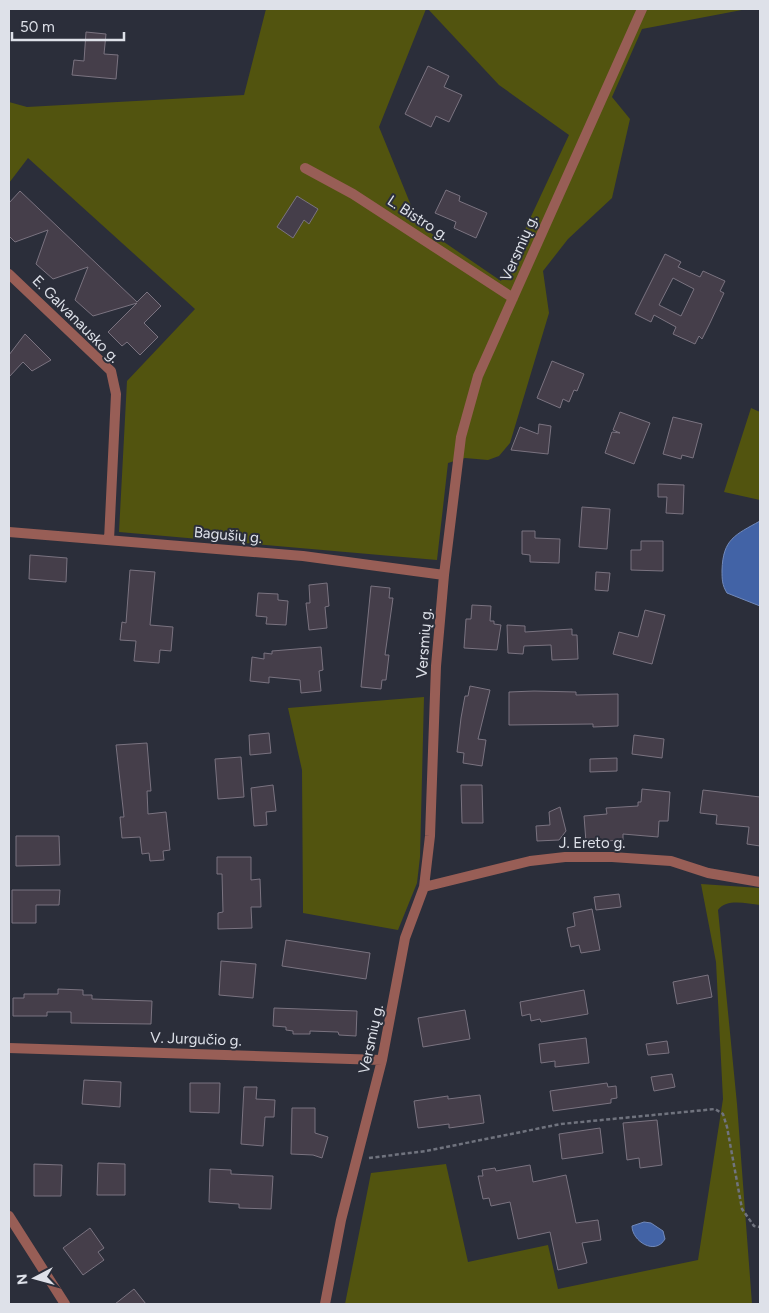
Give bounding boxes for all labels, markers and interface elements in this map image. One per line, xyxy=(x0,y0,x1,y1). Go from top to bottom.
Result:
scale bar xyxy=(12,10,125,42)
text: 50 m xyxy=(20,18,55,36)
street label: L. Bistro g. xyxy=(384,192,452,244)
street label: Versmių g. xyxy=(496,212,542,284)
street label: E. Galvanausko g. xyxy=(29,272,123,366)
street label: Bagušių g. xyxy=(193,523,263,547)
street label: Versmių g. xyxy=(413,607,435,679)
street label: J. Ereto g. xyxy=(559,834,625,852)
street label: Versmių g. xyxy=(355,1003,387,1075)
street label: V. Jurgučio g. xyxy=(150,1028,242,1050)
north arrow xyxy=(10,1253,60,1303)
text: N xyxy=(14,1273,32,1286)

